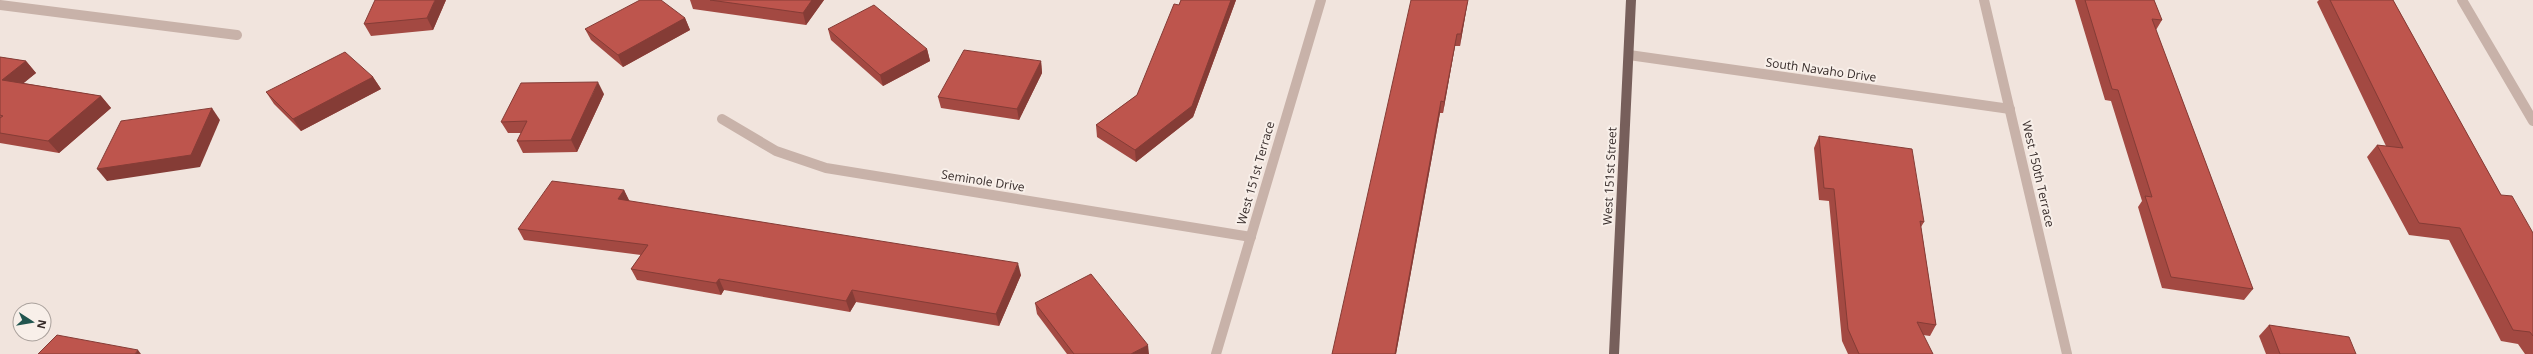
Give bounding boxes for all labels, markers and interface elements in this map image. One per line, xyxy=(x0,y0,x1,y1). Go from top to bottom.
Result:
street label: South Navaho Drive xyxy=(1765,53,1878,86)
street label: West 151st Terrace xyxy=(1233,119,1278,227)
street label: West 150th Terrace xyxy=(2018,119,2059,229)
street label: West 151st Street xyxy=(1598,127,1621,225)
street label: Seminole Drive xyxy=(940,166,1026,196)
north arrow xyxy=(12,302,52,342)
text: N xyxy=(34,318,51,330)

